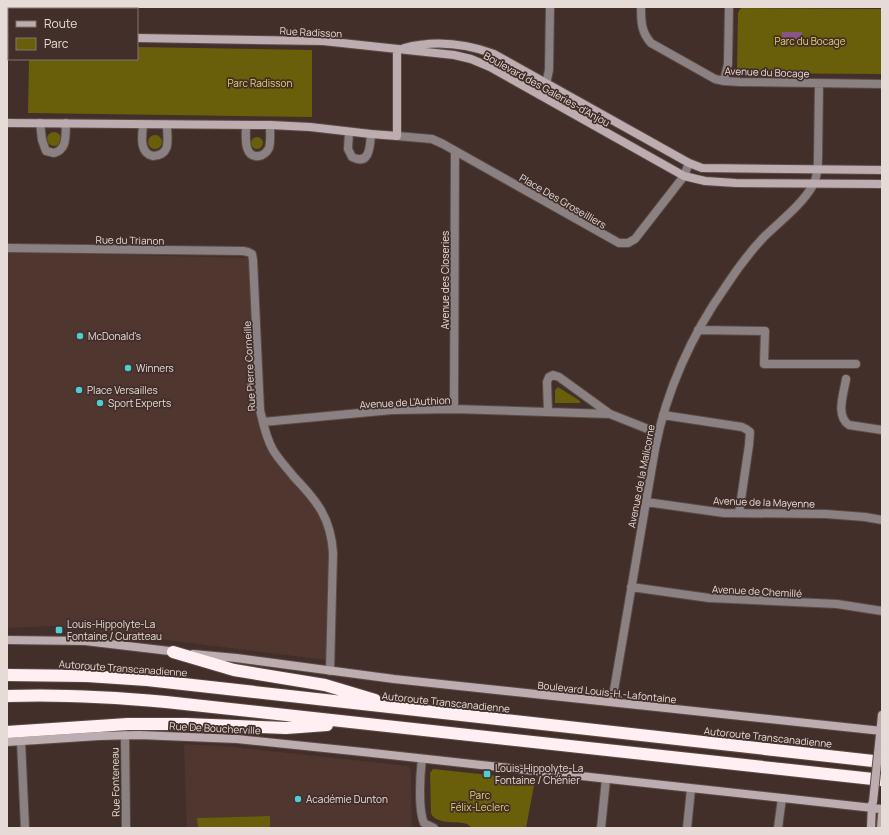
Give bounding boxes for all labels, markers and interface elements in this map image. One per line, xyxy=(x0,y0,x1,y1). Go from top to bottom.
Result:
legend xyxy=(8,8,138,60)
text: Route xyxy=(44,15,77,32)
street label: Rue Radisson xyxy=(279,23,343,41)
park label: Parc du Bocage xyxy=(774,34,846,48)
text: Parc xyxy=(44,35,69,52)
street label: Boulevard des Galeries-d'Anjou xyxy=(481,48,613,130)
street label: Avenue du Bocage xyxy=(724,64,810,80)
park label: Parc Radisson xyxy=(228,76,292,90)
street label: Place Des Groseilliers xyxy=(517,170,609,232)
street label: Avenue des Closeries xyxy=(438,231,452,329)
street label: Rue du Trianon xyxy=(96,232,165,248)
street label: Rue Pierre Corneille xyxy=(240,320,258,412)
place label: McDonald's xyxy=(88,329,141,343)
marker: McDonald's xyxy=(75,331,85,341)
place label: Winners xyxy=(136,361,174,375)
marker: Winners xyxy=(123,363,133,373)
place label: Place Versailles xyxy=(87,383,158,397)
marker: Place Versailles xyxy=(74,385,84,395)
street label: Avenue de L'Authion xyxy=(359,393,451,411)
place label: Sport Experts xyxy=(108,396,171,410)
marker: Sport Experts xyxy=(95,398,105,408)
street label: Avenue de la Malicorne xyxy=(624,423,658,529)
street label: Avenue de la Mayenne xyxy=(713,493,815,511)
street label: Avenue de Chemillé xyxy=(712,582,803,600)
place label: Louis-Hippolyte-La Fontaine / Curatteau xyxy=(67,617,162,643)
marker: Louis-Hippolyte-La Fontaine / Curatteau xyxy=(54,625,64,635)
street label: Autoroute Transcanadienne xyxy=(58,657,188,679)
street label: Boulevard Louis-H.-Lafontaine xyxy=(537,678,677,706)
street label: Autoroute Transcanadienne xyxy=(381,688,511,716)
street label: Rue De Boucherville xyxy=(169,719,261,737)
street label: Autoroute Transcanadienne xyxy=(703,723,833,751)
street label: Rue Fonteneau xyxy=(107,747,123,817)
place label: Louis-Hippolyte-La Fontaine / Chénier xyxy=(495,761,583,787)
marker: Louis-Hippolyte-La Fontaine / Chénier xyxy=(482,769,492,779)
park label: Parc Félix-Leclerc xyxy=(451,788,510,814)
place label: Académie Dunton xyxy=(306,792,388,806)
marker: Académie Dunton xyxy=(293,794,303,804)

